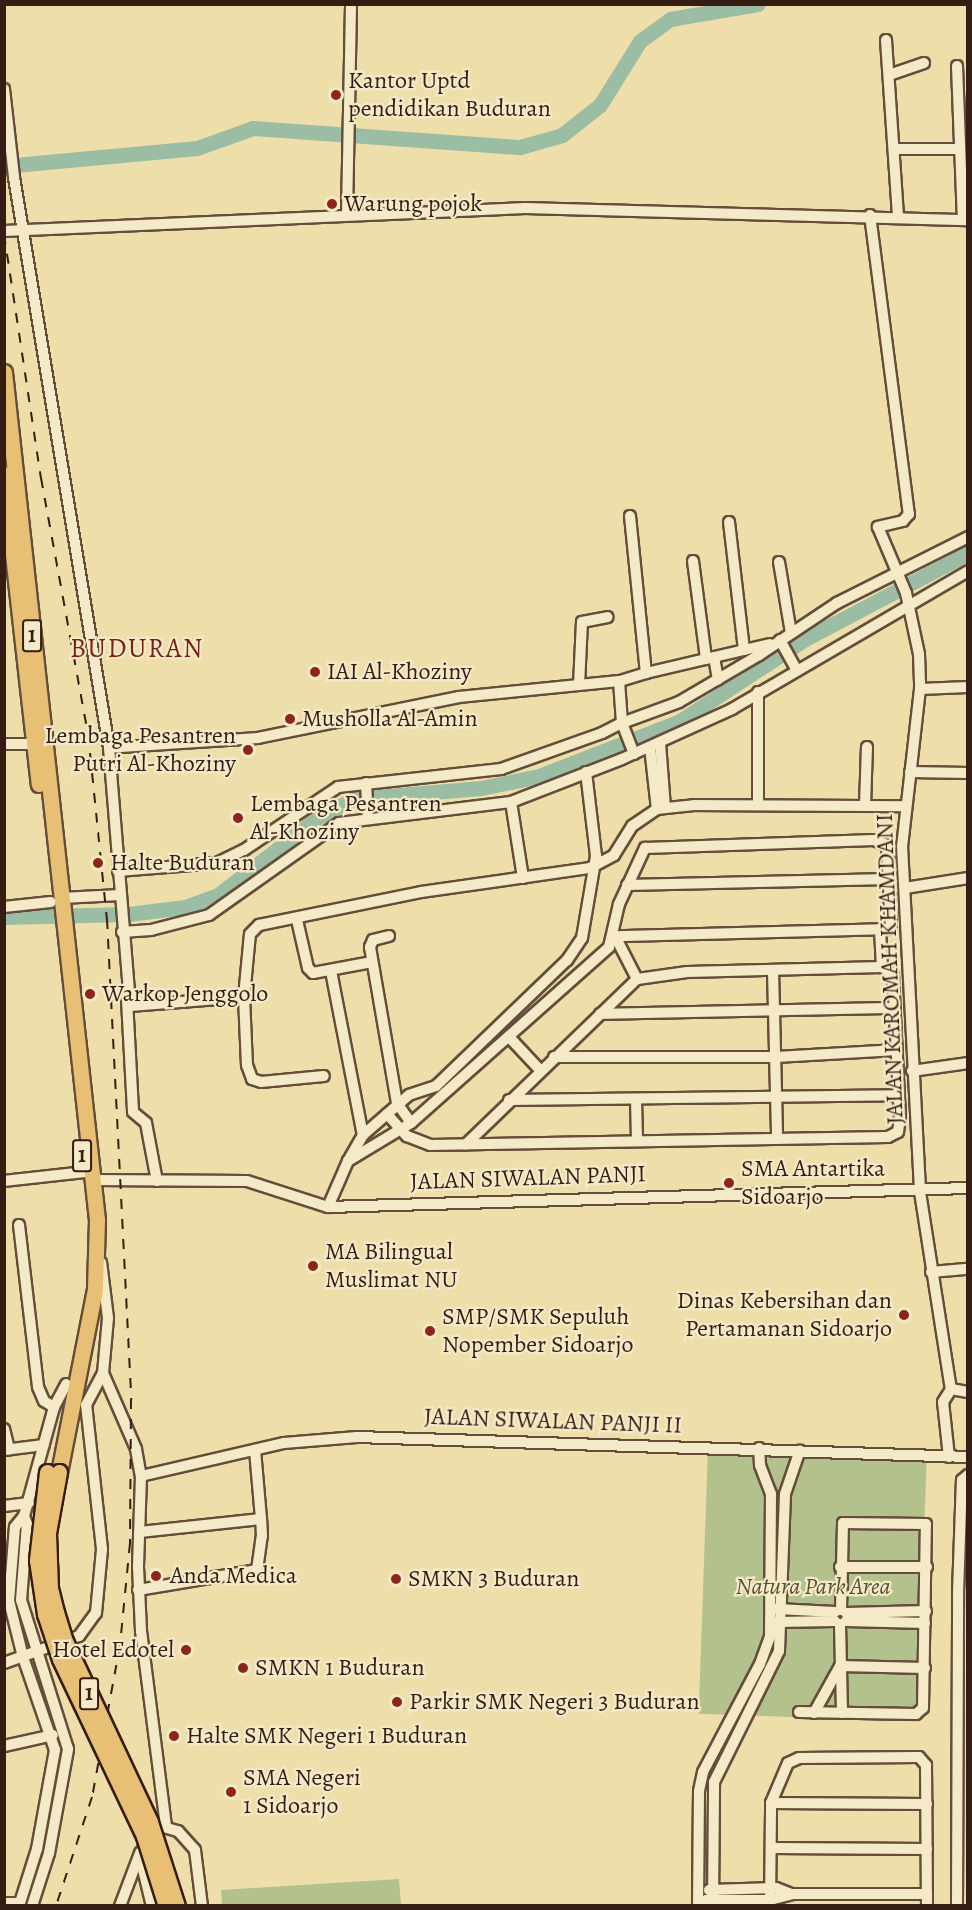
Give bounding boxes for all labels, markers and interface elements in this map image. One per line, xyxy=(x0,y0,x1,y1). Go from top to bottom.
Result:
place label: Kantor Uptd pendidikan Buduran xyxy=(348,67,551,123)
marker: Kantor Uptd pendidikan Buduran xyxy=(329,88,343,102)
place label: Warung pojok xyxy=(344,190,482,218)
marker: Warung pojok xyxy=(325,197,339,211)
road number: 1 xyxy=(22,617,42,655)
district label: BUDURAN xyxy=(70,633,204,665)
place label: IAI Al-Khoziny xyxy=(327,658,472,686)
marker: IAI Al-Khoziny xyxy=(308,665,322,679)
place label: Musholla Al-Amin xyxy=(302,705,478,733)
marker: Musholla Al-Amin xyxy=(283,712,297,726)
place label: Lembaga Pesantren Putri Al-Khoziny xyxy=(44,722,236,778)
marker: Lembaga Pesantren Putri Al-Khoziny xyxy=(241,743,255,757)
place label: Lembaga Pesantren Al-Khoziny xyxy=(250,790,442,846)
marker: Lembaga Pesantren Al-Khoziny xyxy=(231,811,245,825)
street label: JALAN KAROMAH KHAMDANI xyxy=(870,813,910,1125)
place label: Halte Buduran xyxy=(110,849,255,877)
marker: Halte Buduran xyxy=(91,856,105,870)
place label: Warkop Jenggolo xyxy=(102,980,268,1008)
marker: Warkop Jenggolo xyxy=(83,987,97,1001)
road number: 1 xyxy=(72,1137,92,1175)
place label: SMA Antartika Sidoarjo xyxy=(741,1155,885,1211)
street label: JALAN SIWALAN PANJI xyxy=(410,1159,646,1197)
marker: SMA Antartika Sidoarjo xyxy=(722,1176,736,1190)
place label: MA Bilingual Muslimat NU xyxy=(325,1238,458,1294)
marker: MA Bilingual Muslimat NU xyxy=(306,1259,320,1273)
place label: Dinas Kebersihan dan Pertamanan Sidoarjo xyxy=(677,1287,892,1343)
place label: SMP/SMK Sepuluh Nopember Sidoarjo xyxy=(442,1303,633,1359)
marker: Dinas Kebersihan dan Pertamanan Sidoarjo xyxy=(897,1308,911,1322)
marker: SMP/SMK Sepuluh Nopember Sidoarjo xyxy=(423,1324,437,1338)
street label: JALAN SIWALAN PANJI II xyxy=(423,1402,683,1440)
place label: Anda Medica xyxy=(170,1562,297,1590)
place label: SMKN 3 Buduran xyxy=(408,1565,579,1593)
marker: Anda Medica xyxy=(147,1567,165,1585)
marker: SMKN 3 Buduran xyxy=(389,1572,403,1586)
park label: Natura Park Area xyxy=(735,1573,891,1601)
place label: Hotel Edotel xyxy=(52,1636,174,1664)
marker: Hotel Edotel xyxy=(179,1643,193,1657)
place label: SMKN 1 Buduran xyxy=(255,1654,425,1682)
marker: SMKN 1 Buduran xyxy=(236,1661,250,1675)
road number: 1 xyxy=(78,1675,100,1713)
place label: Parkir SMK Negeri 3 Buduran xyxy=(409,1688,700,1716)
marker: Parkir SMK Negeri 3 Buduran xyxy=(390,1695,404,1709)
place label: Halte SMK Negeri 1 Buduran xyxy=(186,1722,467,1750)
marker: Halte SMK Negeri 1 Buduran xyxy=(167,1729,181,1743)
place label: SMA Negeri 1 Sidoarjo xyxy=(243,1764,361,1820)
marker: SMA Negeri 1 Sidoarjo xyxy=(224,1785,238,1799)

